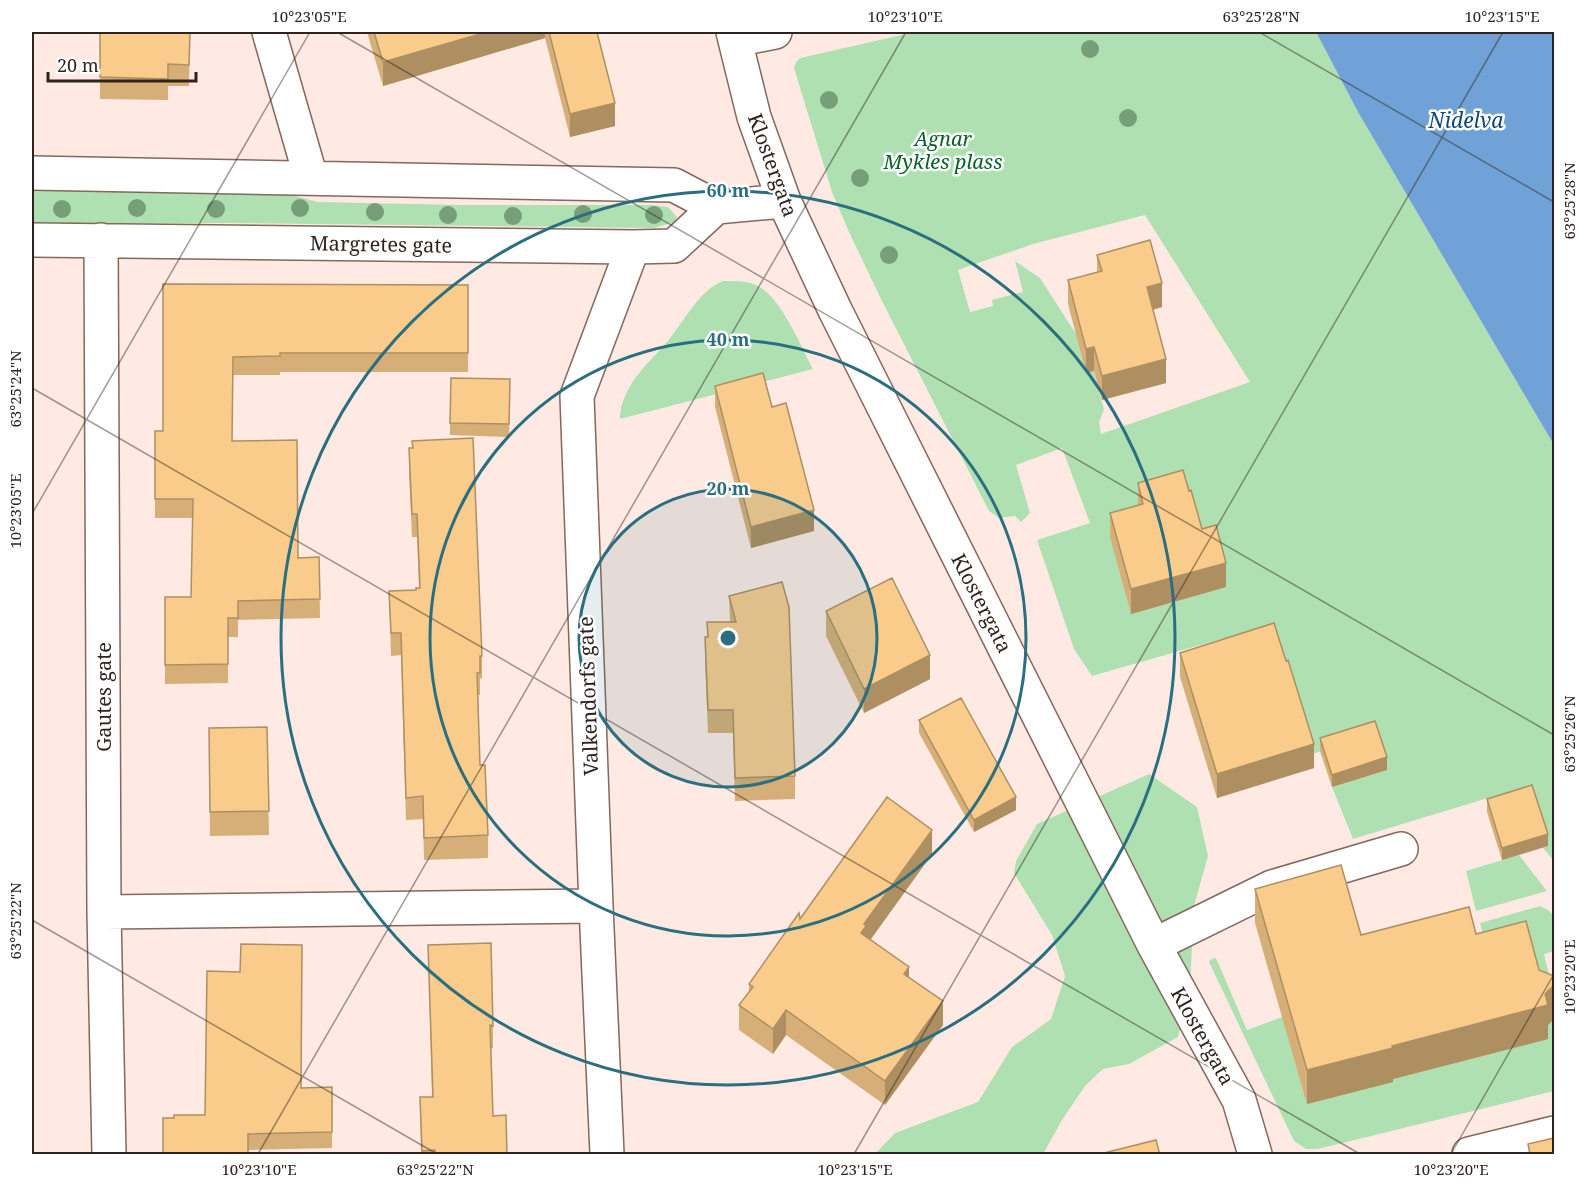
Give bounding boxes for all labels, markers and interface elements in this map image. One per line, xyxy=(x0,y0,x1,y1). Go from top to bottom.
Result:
text: 10°23'05"E xyxy=(271,6,347,26)
text: 10°23'10"E xyxy=(867,6,943,26)
text: 63°25'28"N xyxy=(1222,6,1300,26)
text: 10°23'15"E xyxy=(1464,6,1540,26)
scale bar xyxy=(48,45,196,83)
text: 20 m xyxy=(57,53,99,77)
water label: Nidelva xyxy=(1428,106,1504,134)
street label: Klostergata xyxy=(742,110,804,220)
park label: Agnar Mykles plass xyxy=(883,125,1002,175)
text: 63°25'28"N xyxy=(1559,162,1579,240)
text: 60 m xyxy=(707,178,750,202)
street label: Margretes gate xyxy=(310,229,452,259)
text: 40 m xyxy=(707,327,750,351)
text: 63°25'24"N xyxy=(5,350,25,428)
text: 10°23'05"E xyxy=(5,473,25,549)
text: 20 m xyxy=(707,476,750,500)
street label: Klostergata xyxy=(945,549,1019,657)
street label: Valkendorfs gate xyxy=(572,616,604,776)
centre of rings xyxy=(718,628,738,648)
street label: Gautes gate xyxy=(90,642,117,752)
text: 63°25'26"N xyxy=(1559,695,1579,773)
text: 63°25'22"N xyxy=(5,882,25,960)
text: 10°23'20"E xyxy=(1559,939,1579,1015)
street label: Klostergata xyxy=(1165,982,1241,1090)
text: 10°23'10"E xyxy=(221,1159,297,1179)
text: 63°25'22"N xyxy=(396,1159,474,1179)
text: 10°23'15"E xyxy=(817,1159,893,1179)
text: 10°23'20"E xyxy=(1413,1159,1489,1179)

